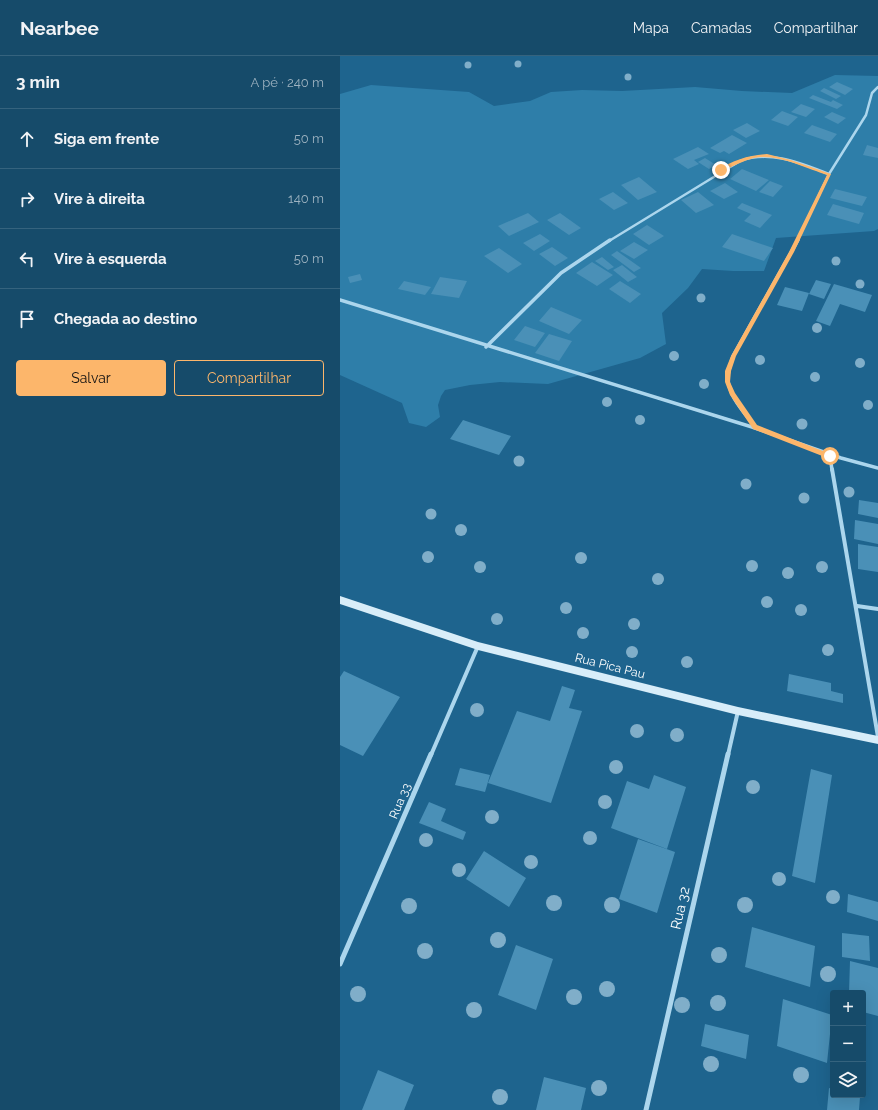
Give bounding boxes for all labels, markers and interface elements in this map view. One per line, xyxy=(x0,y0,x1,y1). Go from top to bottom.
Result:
text: Nearbee xyxy=(20,17,99,39)
text: Mapa xyxy=(633,20,669,36)
text: Camadas xyxy=(691,20,752,36)
text: Compartilhar xyxy=(774,20,858,36)
text: 3 min xyxy=(16,72,60,92)
text: A pé · 240 m xyxy=(250,75,324,90)
icon: ahead xyxy=(16,128,38,150)
text: Siga em frente xyxy=(54,130,159,148)
text: 50 m xyxy=(294,131,324,146)
route end xyxy=(712,161,730,179)
icon: right xyxy=(16,188,38,210)
text: Vire à direita xyxy=(54,190,145,208)
text: 140 m xyxy=(288,191,324,206)
icon: left xyxy=(16,248,38,270)
text: Vire à esquerda xyxy=(54,250,167,268)
text: 50 m xyxy=(294,251,324,266)
icon: arrive xyxy=(16,308,38,330)
text: Chegada ao destino xyxy=(54,310,197,328)
button: Salvar xyxy=(16,360,166,396)
button: Compartilhar xyxy=(174,360,324,396)
route start xyxy=(821,447,839,465)
street label: Rua Pica Pau xyxy=(573,651,647,681)
street label: Rua 33 xyxy=(386,781,414,821)
street label: Rua 32 xyxy=(667,885,693,931)
map controls xyxy=(830,990,866,1098)
button: + xyxy=(830,990,866,1026)
button: − xyxy=(830,1026,866,1062)
button: layers xyxy=(830,1062,866,1098)

